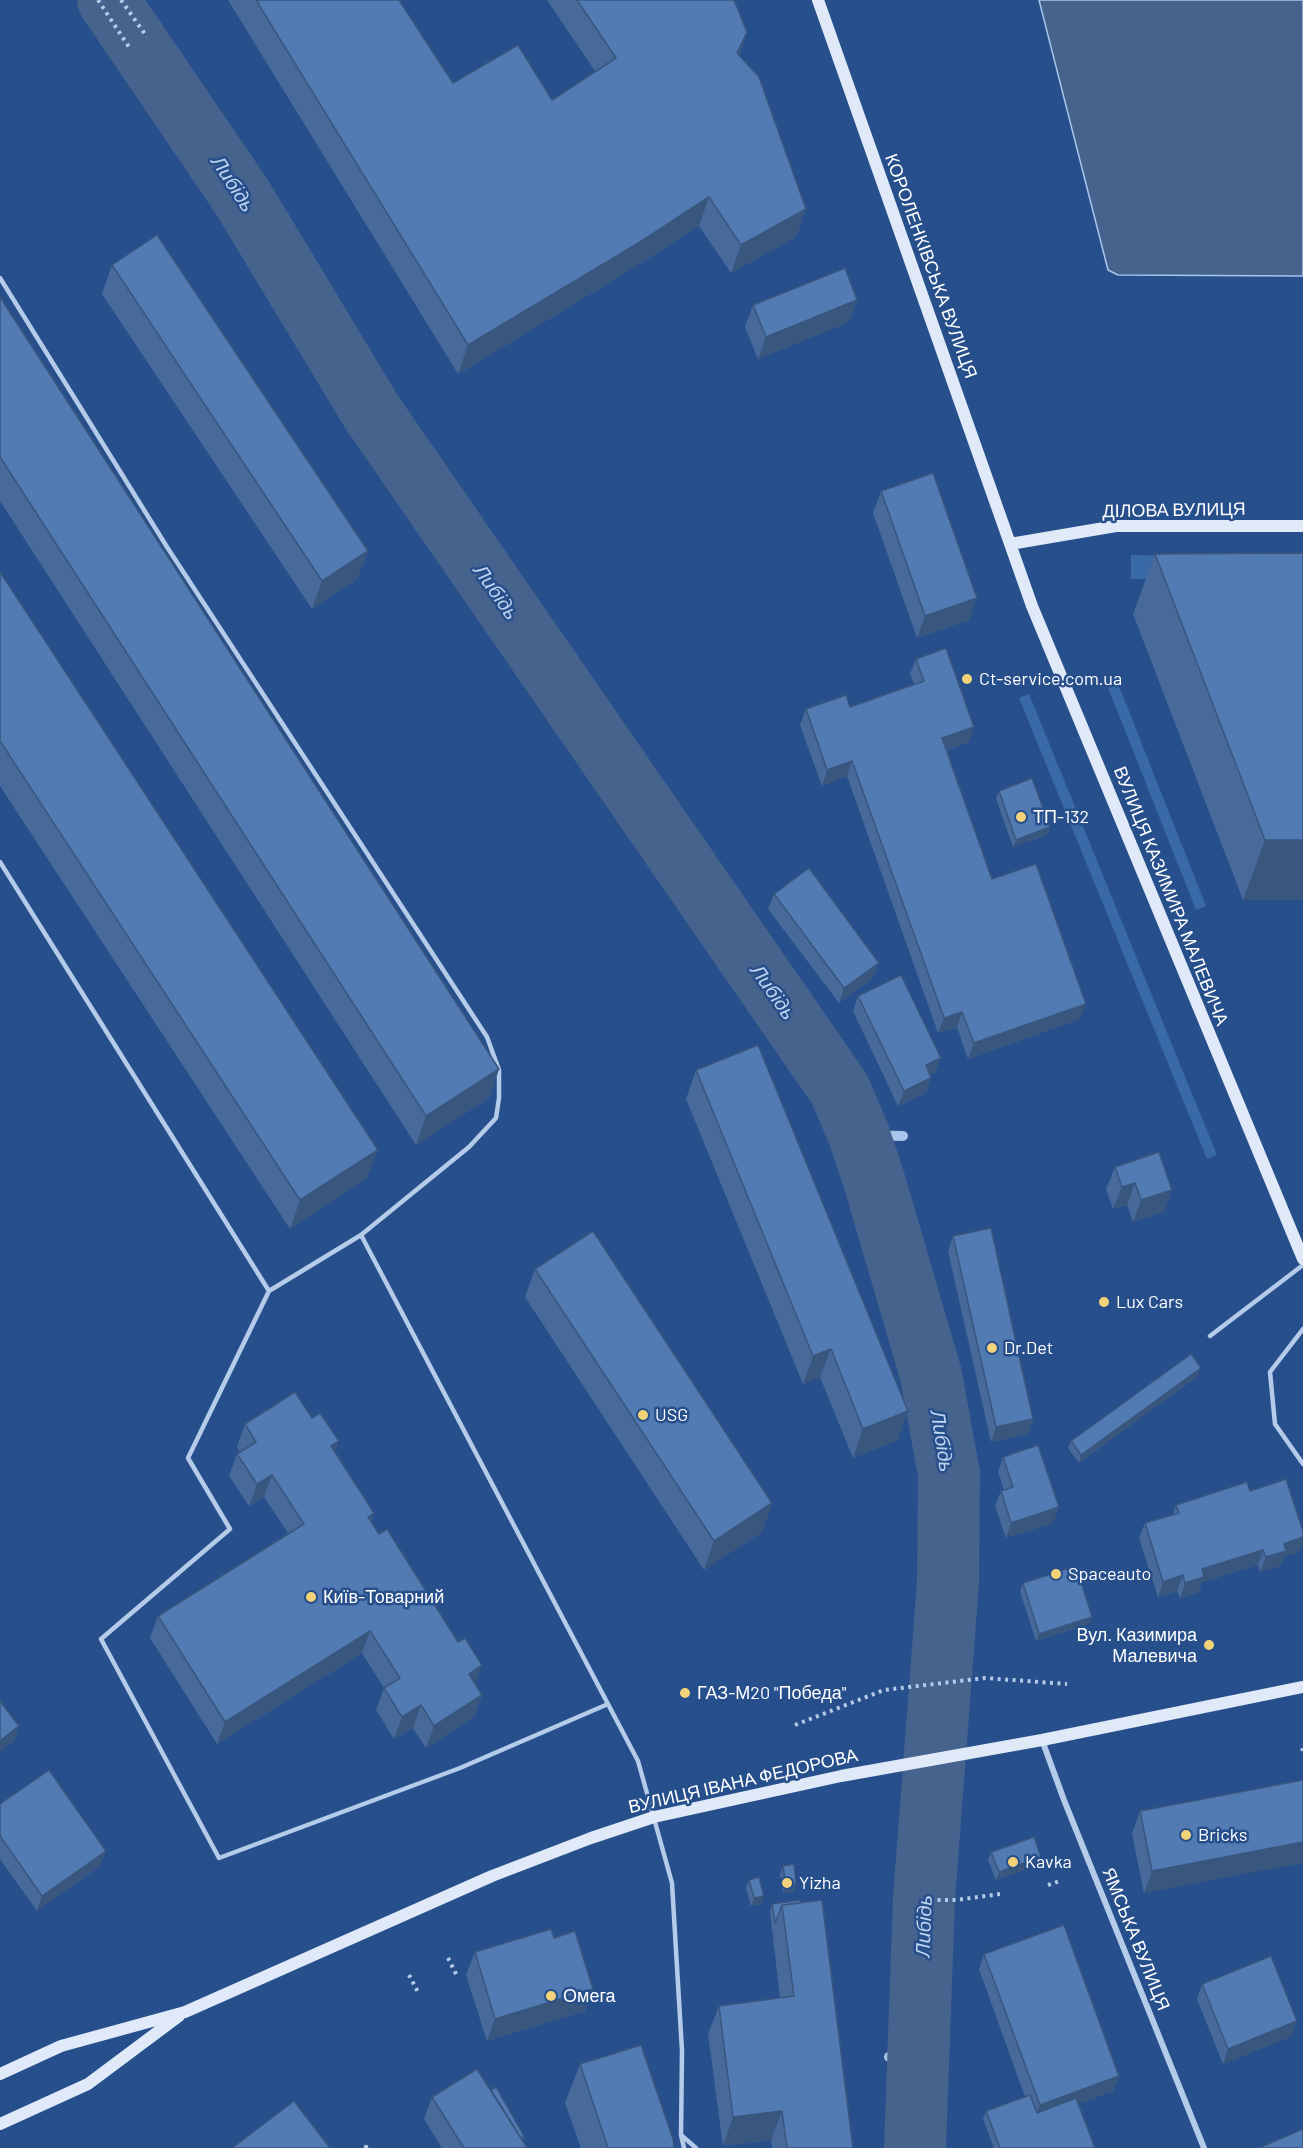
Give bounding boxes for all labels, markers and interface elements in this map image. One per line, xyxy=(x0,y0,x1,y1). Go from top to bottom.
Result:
water label: Либідь xyxy=(206,151,260,217)
street label: КОРОЛЕНКІВСЬКА ВУЛИЦЯ xyxy=(880,151,982,381)
street label: ДІЛОВА ВУЛИЦЯ xyxy=(1102,498,1246,522)
water label: Либідь xyxy=(468,560,524,624)
place label: Ct-service.com.ua xyxy=(979,668,1122,690)
marker: Ct-service.com.ua xyxy=(960,672,974,686)
street label: ВУЛИЦЯ КАЗИМИРА МАЛЕВИЧА xyxy=(1109,763,1233,1029)
place label: ТП-132 xyxy=(1033,806,1089,828)
marker: ТП-132 xyxy=(1014,810,1028,824)
water label: Либідь xyxy=(745,960,801,1024)
place label: Lux Cars xyxy=(1116,1291,1183,1313)
marker: Lux Cars xyxy=(1097,1295,1111,1309)
place label: Dr.Det xyxy=(1004,1337,1053,1359)
marker: Dr.Det xyxy=(985,1341,999,1355)
place label: USG xyxy=(655,1404,688,1426)
marker: USG xyxy=(636,1408,650,1422)
water label: Либідь xyxy=(925,1408,959,1474)
place label: Spaceauto xyxy=(1068,1563,1151,1585)
marker: Spaceauto xyxy=(1049,1567,1063,1581)
place label: Київ-Товарний xyxy=(323,1586,444,1608)
marker: Київ-Товарний xyxy=(304,1590,318,1604)
place label: Вул. Казимира Малевича xyxy=(1076,1624,1197,1666)
marker: Вул. Казимира Малевича xyxy=(1202,1638,1216,1652)
place label: ГАЗ-М20 "Победа" xyxy=(697,1682,846,1704)
marker: ГАЗ-М20 "Победа" xyxy=(678,1686,692,1700)
street label: ВУЛИЦЯ ІВАНА ФЕДОРОВА xyxy=(626,1744,860,1818)
place label: Bricks xyxy=(1198,1824,1247,1846)
marker: Bricks xyxy=(1179,1828,1193,1842)
place label: Kavka xyxy=(1025,1851,1072,1873)
marker: Kavka xyxy=(1006,1855,1020,1869)
street label: ЯМСЬКА ВУЛИЦЯ xyxy=(1097,1864,1175,2014)
place label: Yizha xyxy=(799,1872,841,1894)
marker: Yizha xyxy=(780,1876,794,1890)
water label: Либідь xyxy=(911,1895,937,1957)
place label: Омега xyxy=(563,1985,616,2007)
marker: Омега xyxy=(544,1989,558,2003)

